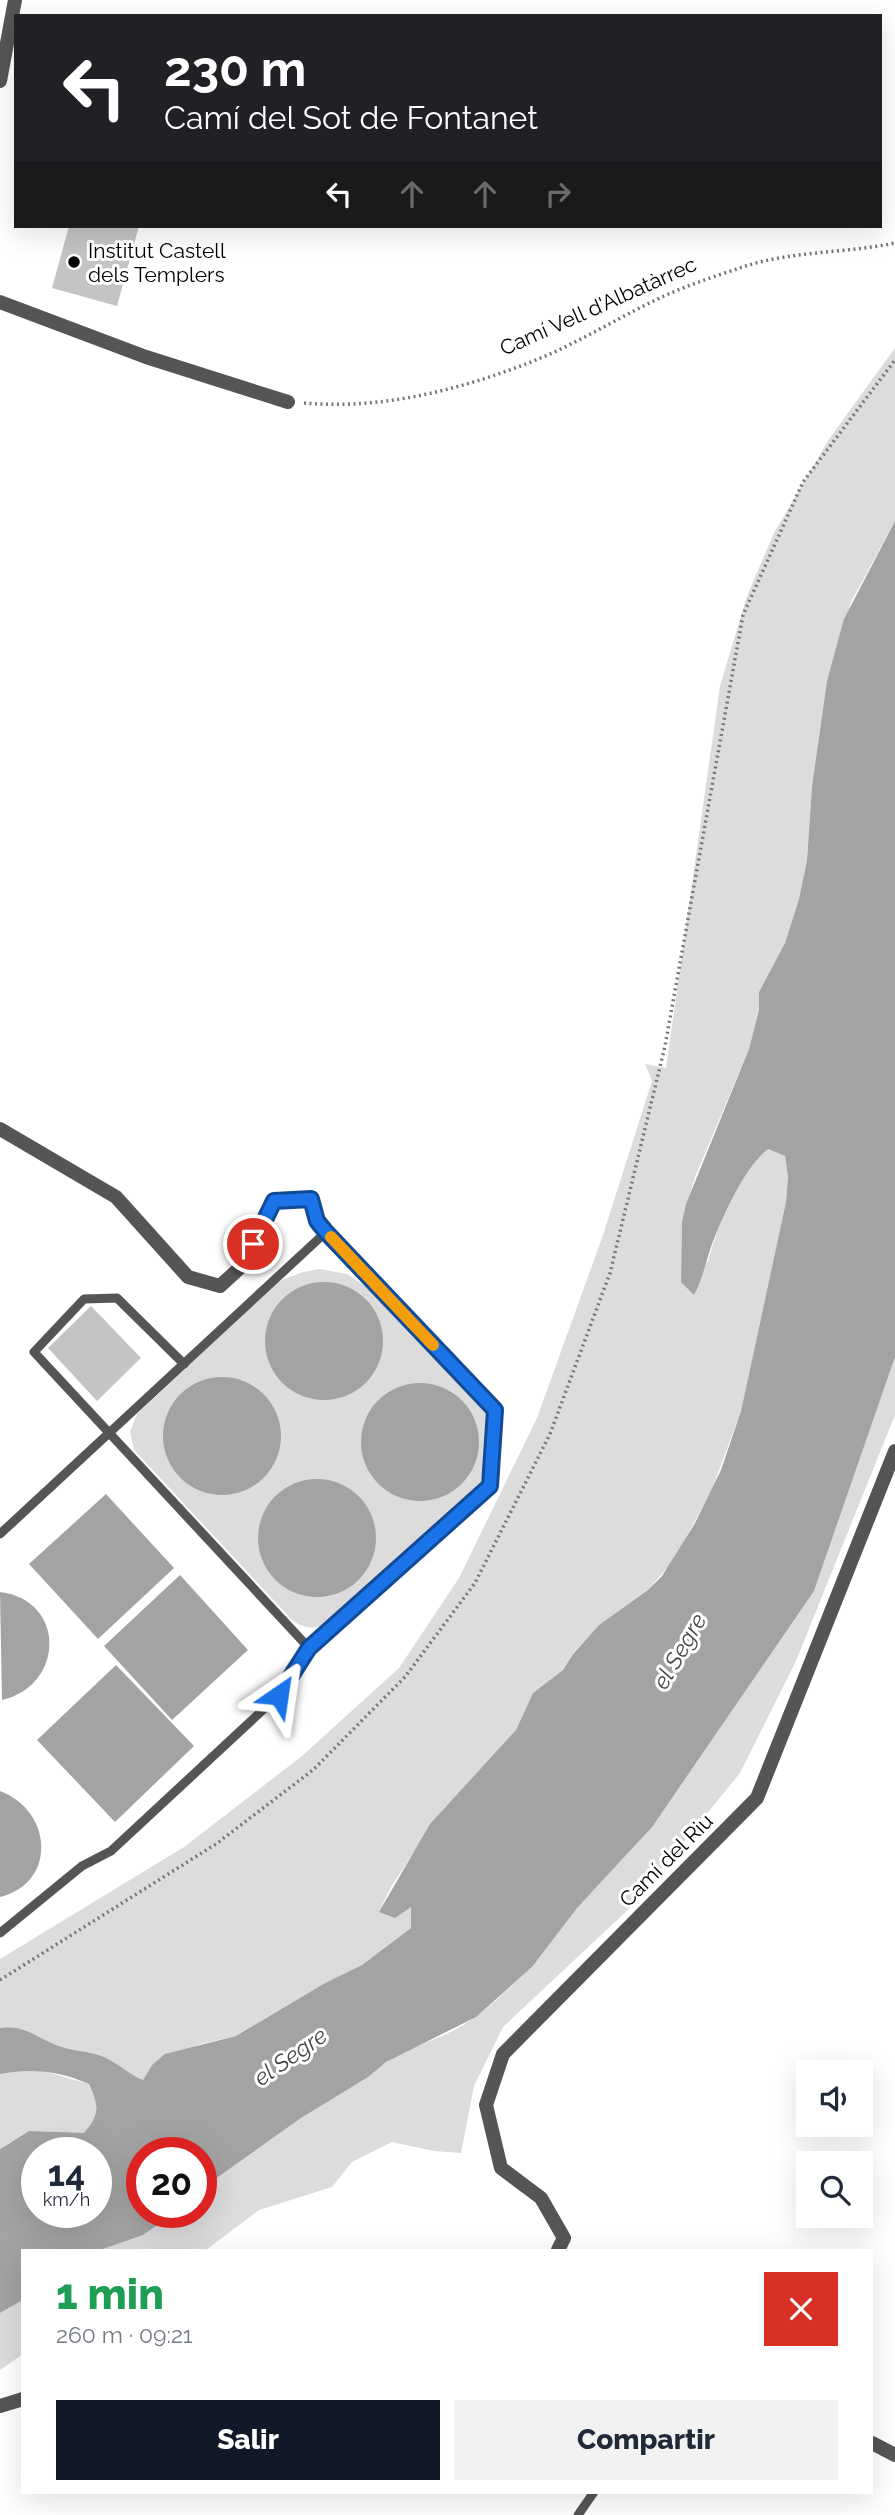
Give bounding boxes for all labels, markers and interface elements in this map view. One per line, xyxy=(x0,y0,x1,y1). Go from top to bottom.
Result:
text: 230 m xyxy=(164,40,306,97)
icon: left xyxy=(49,42,140,133)
text: Camí del Sot de Fontanet xyxy=(164,99,538,136)
icon: left xyxy=(320,175,358,213)
icon: ahead xyxy=(393,175,431,213)
icon: ahead xyxy=(466,175,504,213)
icon: right xyxy=(539,175,577,213)
place label: Institut Castell dels Templers xyxy=(88,238,226,287)
street label: Camí Vell d'Albatàrrec xyxy=(496,251,700,361)
marker: Institut Castell dels Templers xyxy=(66,254,82,270)
pin xyxy=(223,1214,283,1274)
icon: arrive xyxy=(234,1225,272,1263)
water label: el Segre xyxy=(647,1608,711,1694)
position arrow xyxy=(242,1658,316,1732)
street label: Camí del Riu xyxy=(614,1808,718,1912)
water label: el Segre xyxy=(248,2021,332,2091)
map controls xyxy=(796,2060,873,2228)
button: sound xyxy=(796,2060,873,2137)
speed limit sign: 20 xyxy=(126,2137,217,2228)
button: search xyxy=(796,2151,873,2228)
text: 14 xyxy=(48,2153,85,2194)
text: km/h xyxy=(43,2189,90,2210)
text: 1 min xyxy=(56,2270,164,2319)
button: close xyxy=(764,2272,838,2346)
text: 260 m · 09:21 xyxy=(56,2321,193,2348)
button: Salir xyxy=(56,2400,440,2480)
button: Compartir xyxy=(454,2400,838,2480)

